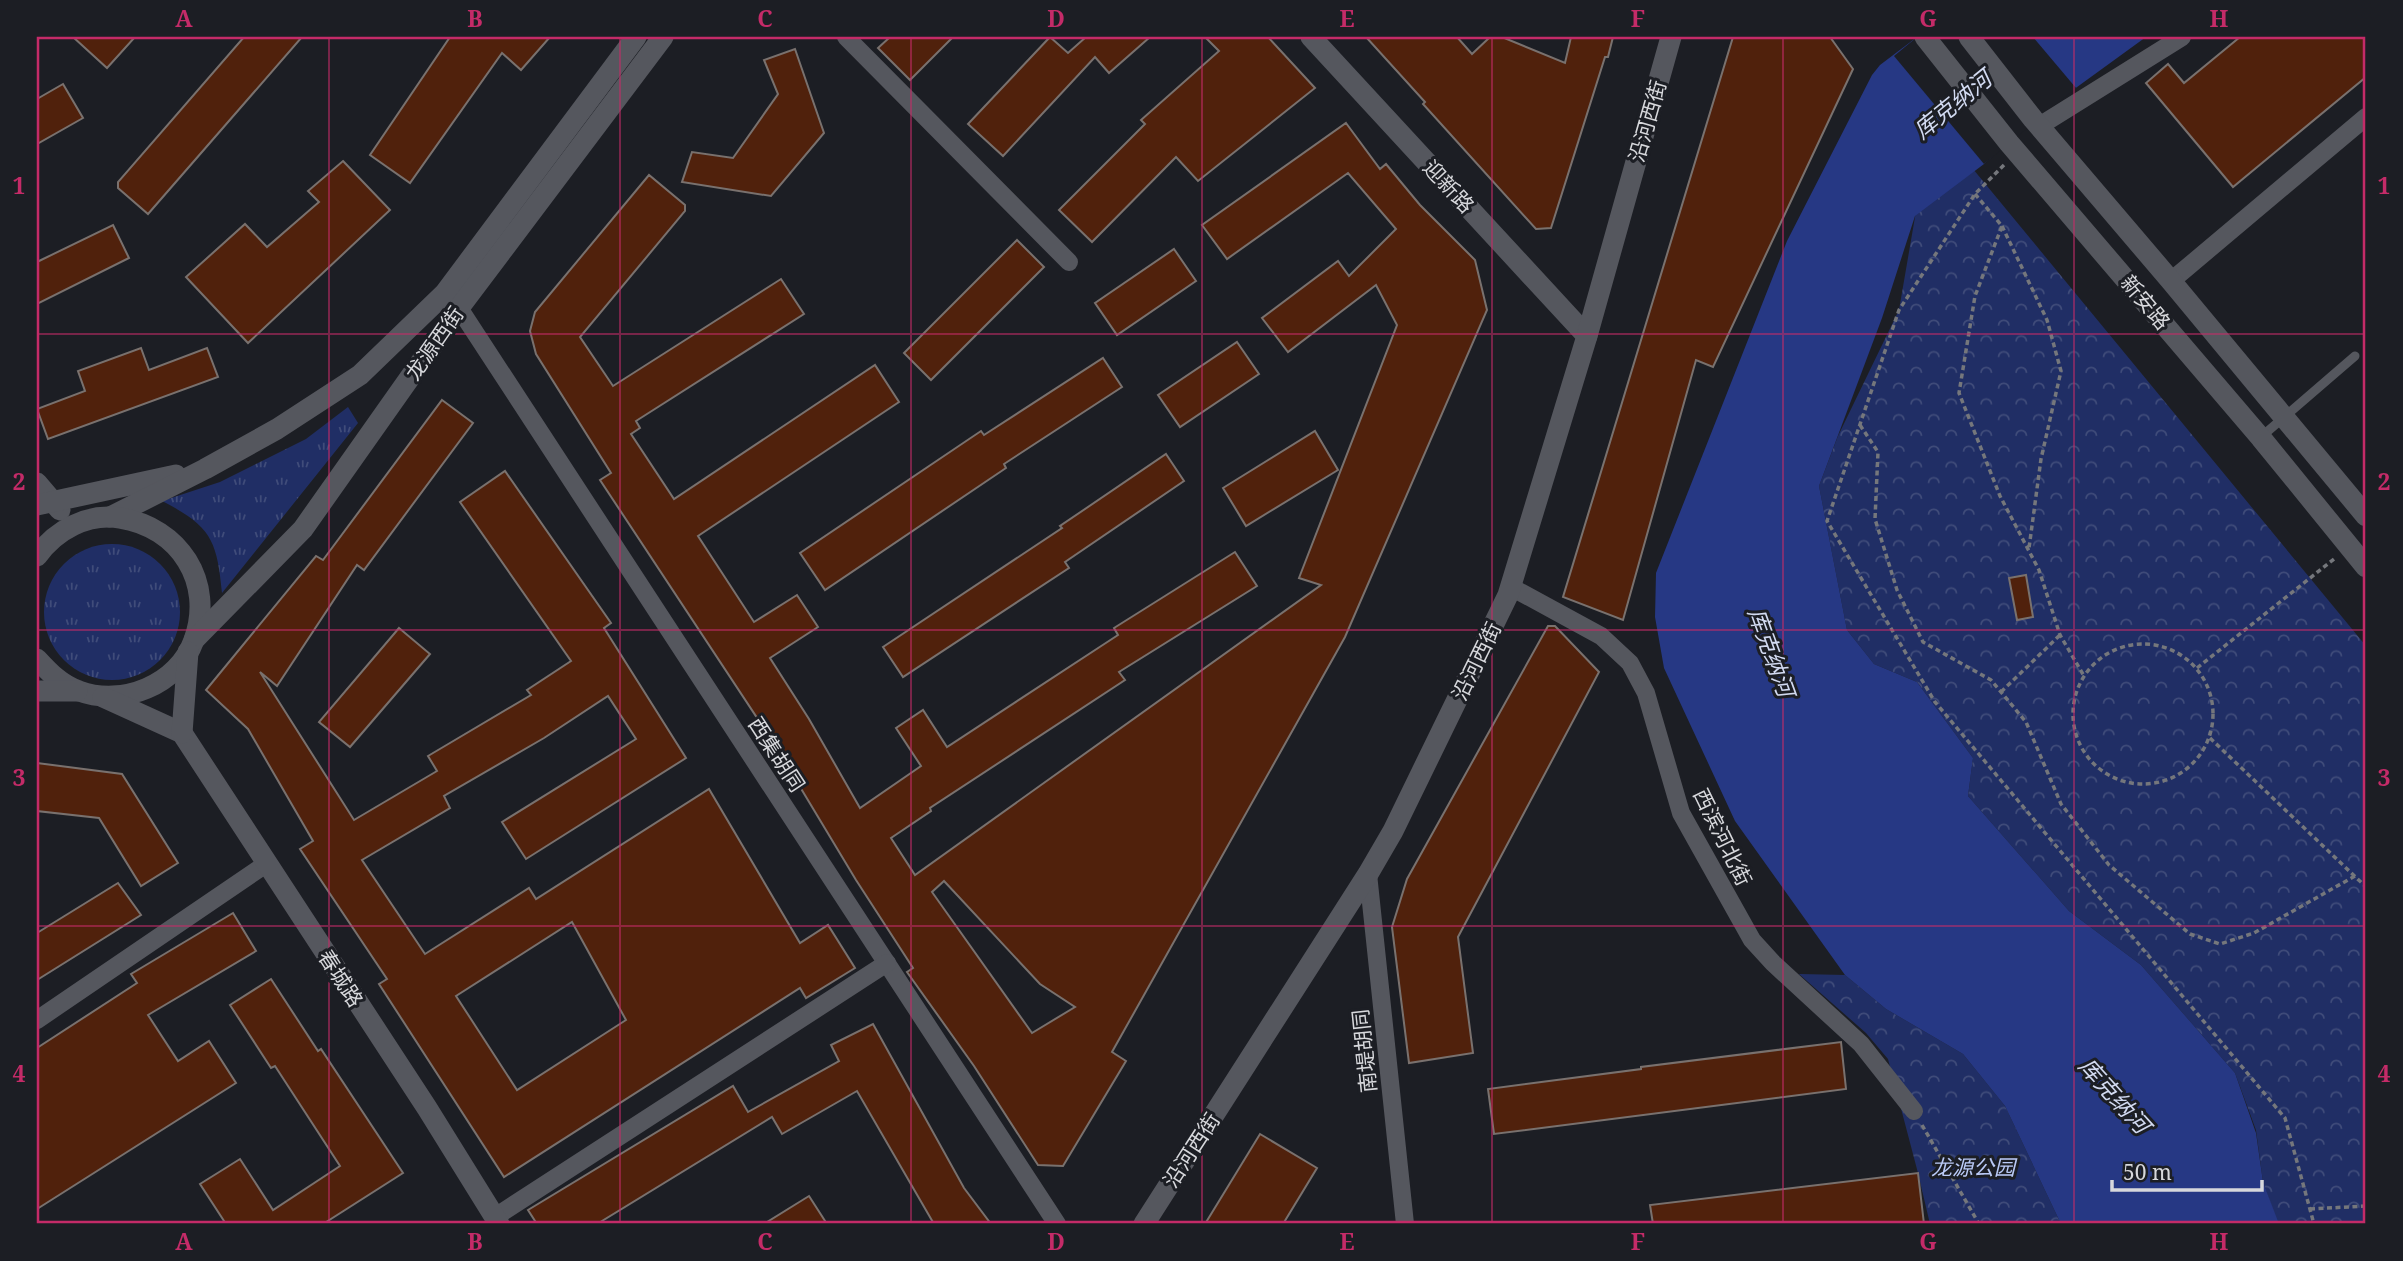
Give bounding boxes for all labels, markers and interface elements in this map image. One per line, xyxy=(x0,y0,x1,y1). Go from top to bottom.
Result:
text: A xyxy=(175,2,193,34)
text: B xyxy=(467,2,483,34)
text: C xyxy=(757,2,773,34)
text: D xyxy=(1047,2,1065,34)
text: E xyxy=(1339,2,1355,34)
text: F xyxy=(1631,2,1645,34)
text: G xyxy=(1919,2,1937,34)
text: H xyxy=(2210,2,2229,34)
water label: 库克纳河 xyxy=(1906,60,2001,145)
street label: 沿河西街 xyxy=(1622,77,1672,165)
street label: 迎新路 xyxy=(1417,153,1481,219)
text: 1 xyxy=(13,169,26,201)
text: 1 xyxy=(2378,169,2391,201)
street label: 新安路 xyxy=(2115,269,2177,335)
street label: 龙源西街 xyxy=(398,301,470,385)
text: 2 xyxy=(13,465,26,497)
text: 2 xyxy=(2378,465,2391,497)
water label: 库克纳河 xyxy=(1741,603,1804,704)
street label: 沿河西街 xyxy=(1445,617,1507,705)
street label: 西集胡同 xyxy=(742,711,812,797)
text: 3 xyxy=(13,761,26,793)
text: 3 xyxy=(2378,761,2391,793)
street label: 西滨河北街 xyxy=(1687,784,1759,890)
street label: 春城路 xyxy=(312,944,370,1012)
street label: 南堤胡同 xyxy=(1346,1008,1382,1094)
water label: 库克纳河 xyxy=(2072,1050,2160,1143)
text: 4 xyxy=(13,1057,26,1089)
text: 4 xyxy=(2378,1057,2391,1089)
street label: 沿河西街 xyxy=(1156,1107,1226,1193)
scale bar xyxy=(2112,1149,2263,1193)
park label: 龙源公园 xyxy=(1931,1153,2018,1181)
text: 50 m xyxy=(2123,1158,2172,1186)
text: A xyxy=(175,1225,193,1257)
text: B xyxy=(467,1225,483,1257)
text: C xyxy=(757,1225,773,1257)
text: D xyxy=(1047,1225,1065,1257)
text: E xyxy=(1339,1225,1355,1257)
text: F xyxy=(1631,1225,1645,1257)
text: G xyxy=(1919,1225,1937,1257)
text: H xyxy=(2210,1225,2229,1257)

